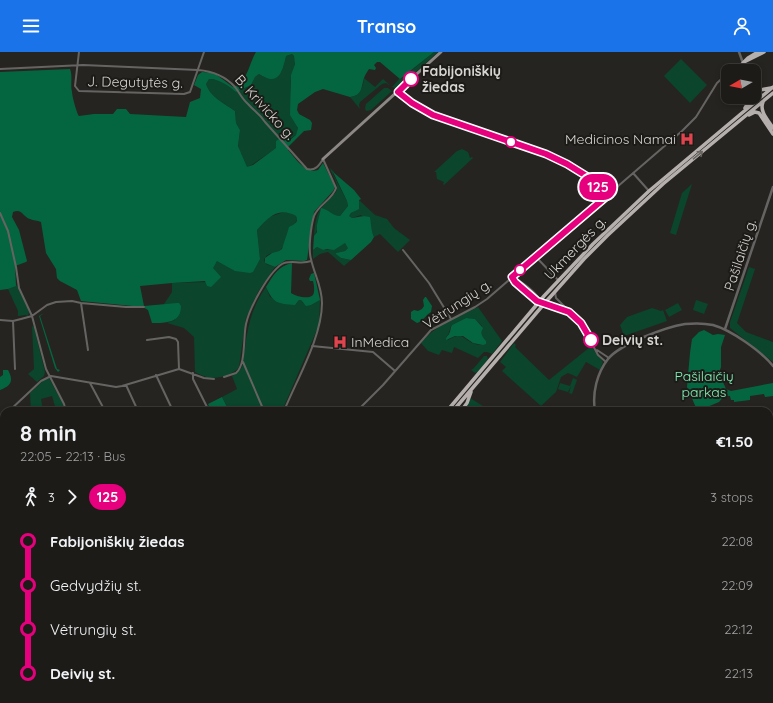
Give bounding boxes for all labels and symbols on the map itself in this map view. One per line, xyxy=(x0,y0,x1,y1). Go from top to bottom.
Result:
place label: Fabijoniškių žiedas xyxy=(422,62,501,96)
north arrow xyxy=(721,64,761,104)
street label: B. Krivicko g. xyxy=(231,71,299,143)
marker: Fabijoniškių žiedas xyxy=(403,71,419,87)
street label: J. Degutytės g. xyxy=(87,72,183,92)
place label: Medicinos Namai xyxy=(565,130,676,148)
hospital icon: Medicinos Namai xyxy=(679,131,695,147)
unlabelled marker xyxy=(505,136,517,148)
one-way arrow xyxy=(692,151,703,160)
line badge: 125 xyxy=(575,174,621,200)
street label: Ukmergės g. xyxy=(540,212,610,284)
street label: Pašilaičių g. xyxy=(720,217,760,293)
unlabelled marker xyxy=(514,264,526,276)
street label: Vėtrungių g. xyxy=(419,275,495,333)
place label: Deivių st. xyxy=(602,331,663,349)
marker: Deivių st. xyxy=(583,332,599,348)
place label: InMedica xyxy=(351,333,409,351)
hospital icon: InMedica xyxy=(332,334,348,350)
park label: Pašilaičių parkas xyxy=(674,367,734,401)

